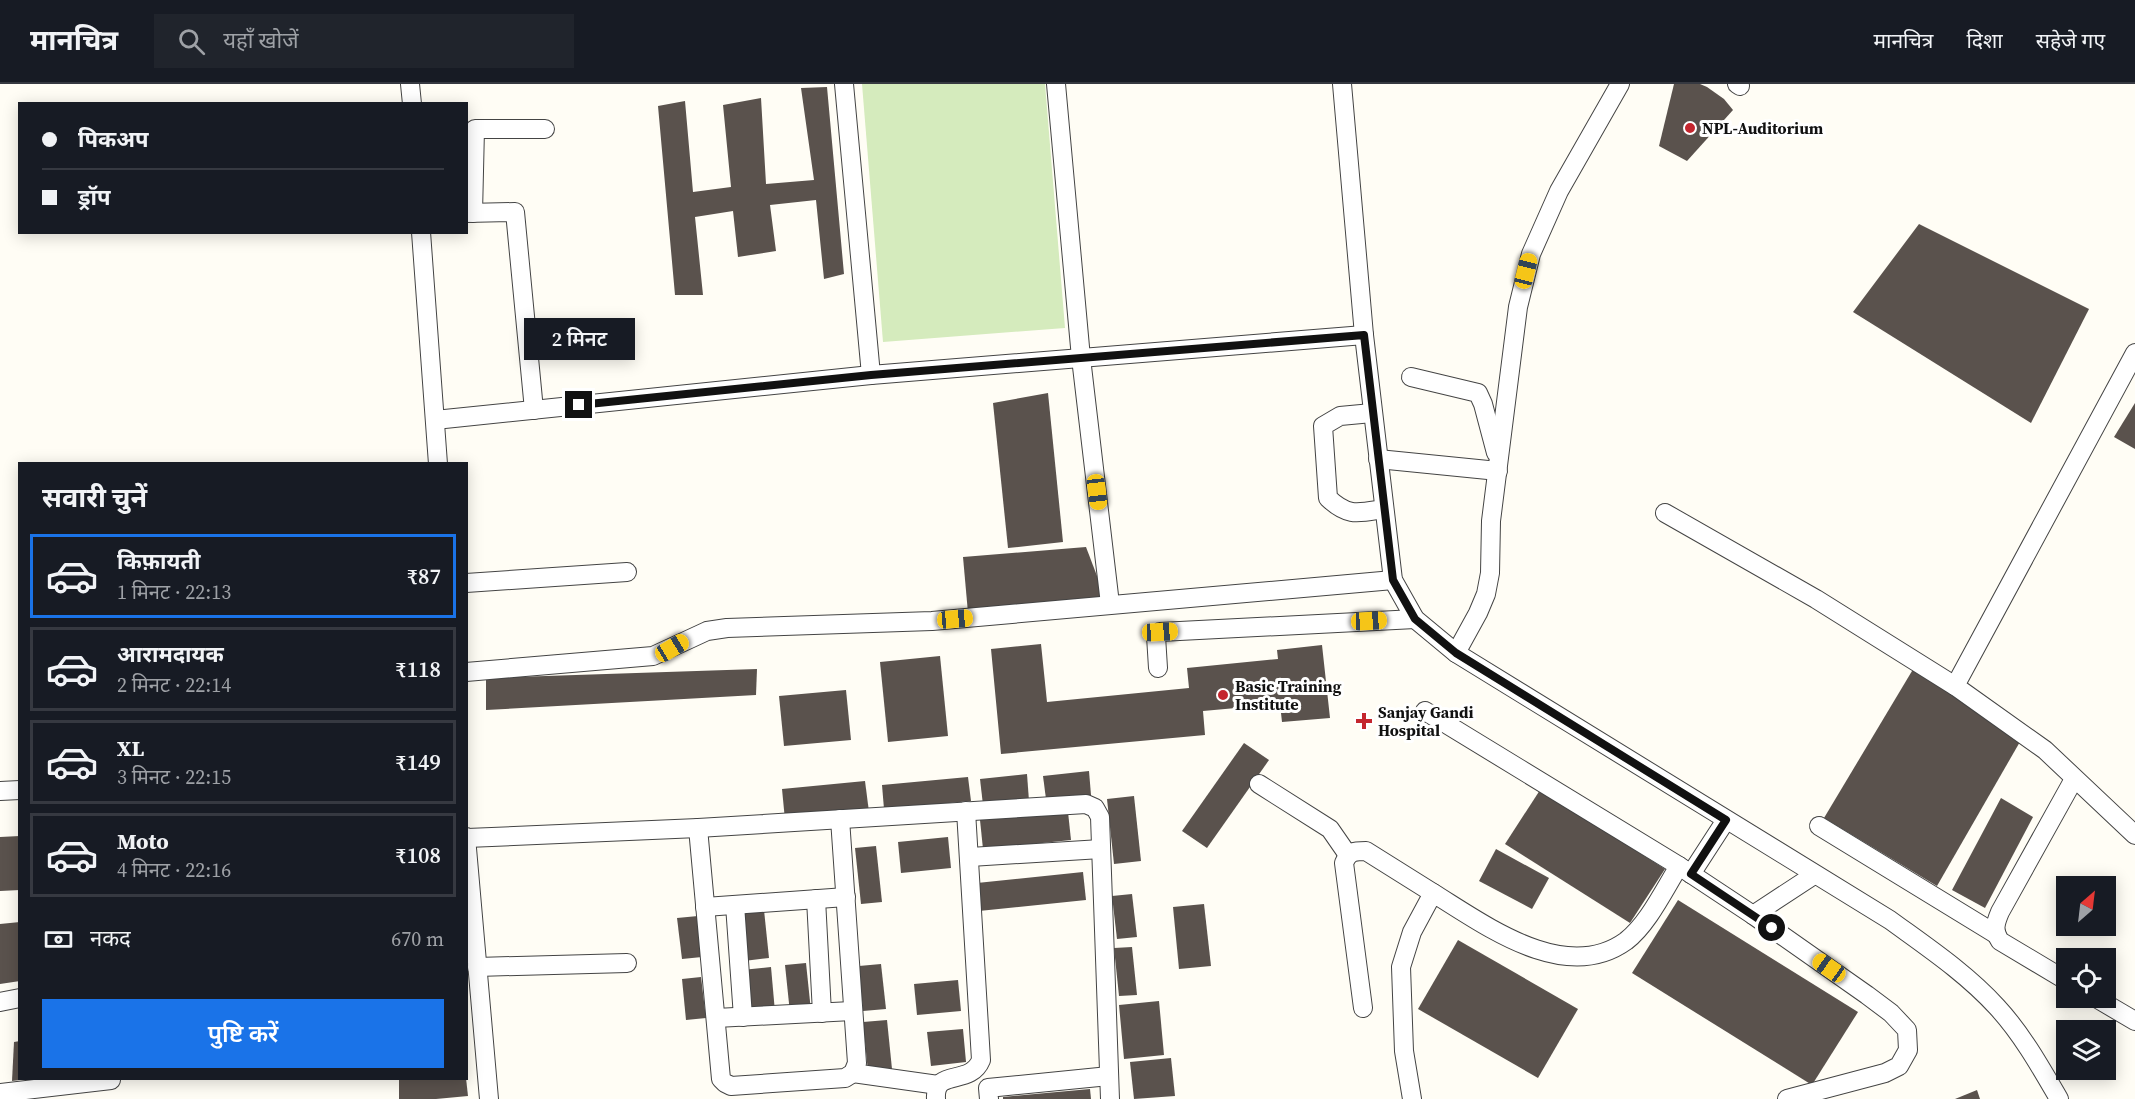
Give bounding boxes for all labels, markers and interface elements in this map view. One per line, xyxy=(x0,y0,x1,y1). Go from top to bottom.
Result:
search box xyxy=(154,14,574,68)
text: मानचित्र xyxy=(30,21,118,59)
icon: search xyxy=(175,25,208,58)
text: यहाँ खोजें xyxy=(223,25,299,55)
text: मानचित्र xyxy=(1873,26,1933,55)
text: दिशा xyxy=(1966,26,2003,55)
text: सहेजे गए xyxy=(2036,26,2105,55)
place label: NPL-Auditorium xyxy=(1702,117,1824,139)
marker: NPL-Auditorium xyxy=(1683,121,1697,135)
text: पिकअप xyxy=(78,124,149,154)
text: ड्रॉप xyxy=(78,182,111,212)
car xyxy=(1513,251,1539,291)
callout: 2 मिनट xyxy=(524,318,634,360)
text: 2 मिनट xyxy=(552,325,607,353)
route end xyxy=(565,391,592,418)
car xyxy=(1086,473,1108,511)
text: सवारी चुनें xyxy=(42,479,147,516)
text: किफ़ायती xyxy=(117,546,201,576)
icon: car xyxy=(45,549,99,603)
text: ₹87 xyxy=(407,561,441,591)
text: 1 मिनट · 22:13 xyxy=(117,578,231,606)
car xyxy=(936,608,974,630)
car xyxy=(1351,611,1387,631)
car xyxy=(1142,622,1178,642)
car xyxy=(652,631,692,665)
text: आरामदायक xyxy=(117,639,224,669)
icon: car xyxy=(45,642,99,696)
text: ₹118 xyxy=(395,654,441,684)
text: 2 मिनट · 22:14 xyxy=(117,671,231,699)
place label: Basic Training Institute xyxy=(1235,675,1342,715)
marker: Basic Training Institute xyxy=(1216,688,1230,702)
place label: Sanjay Gandi Hospital xyxy=(1378,701,1474,741)
marker: Sanjay Gandi Hospital xyxy=(1355,712,1373,730)
text: XL xyxy=(117,733,144,763)
icon: car xyxy=(45,735,99,789)
text: ₹149 xyxy=(395,747,441,777)
text: 3 मिनट · 22:15 xyxy=(117,763,231,791)
text: Moto xyxy=(117,826,169,856)
icon: car xyxy=(45,828,99,882)
text: ₹108 xyxy=(395,840,441,870)
text: 4 मिनट · 22:16 xyxy=(117,856,231,884)
north arrow xyxy=(2056,876,2116,936)
map controls xyxy=(2056,876,2116,1080)
route start xyxy=(1758,914,1785,941)
icon: cash xyxy=(42,923,75,956)
text: नकद xyxy=(90,923,131,953)
text: 670 m xyxy=(391,925,444,953)
button: locate xyxy=(2056,948,2116,1008)
car xyxy=(1809,950,1849,986)
button: पुष्टि करें xyxy=(42,999,444,1068)
button: layers xyxy=(2056,1020,2116,1080)

